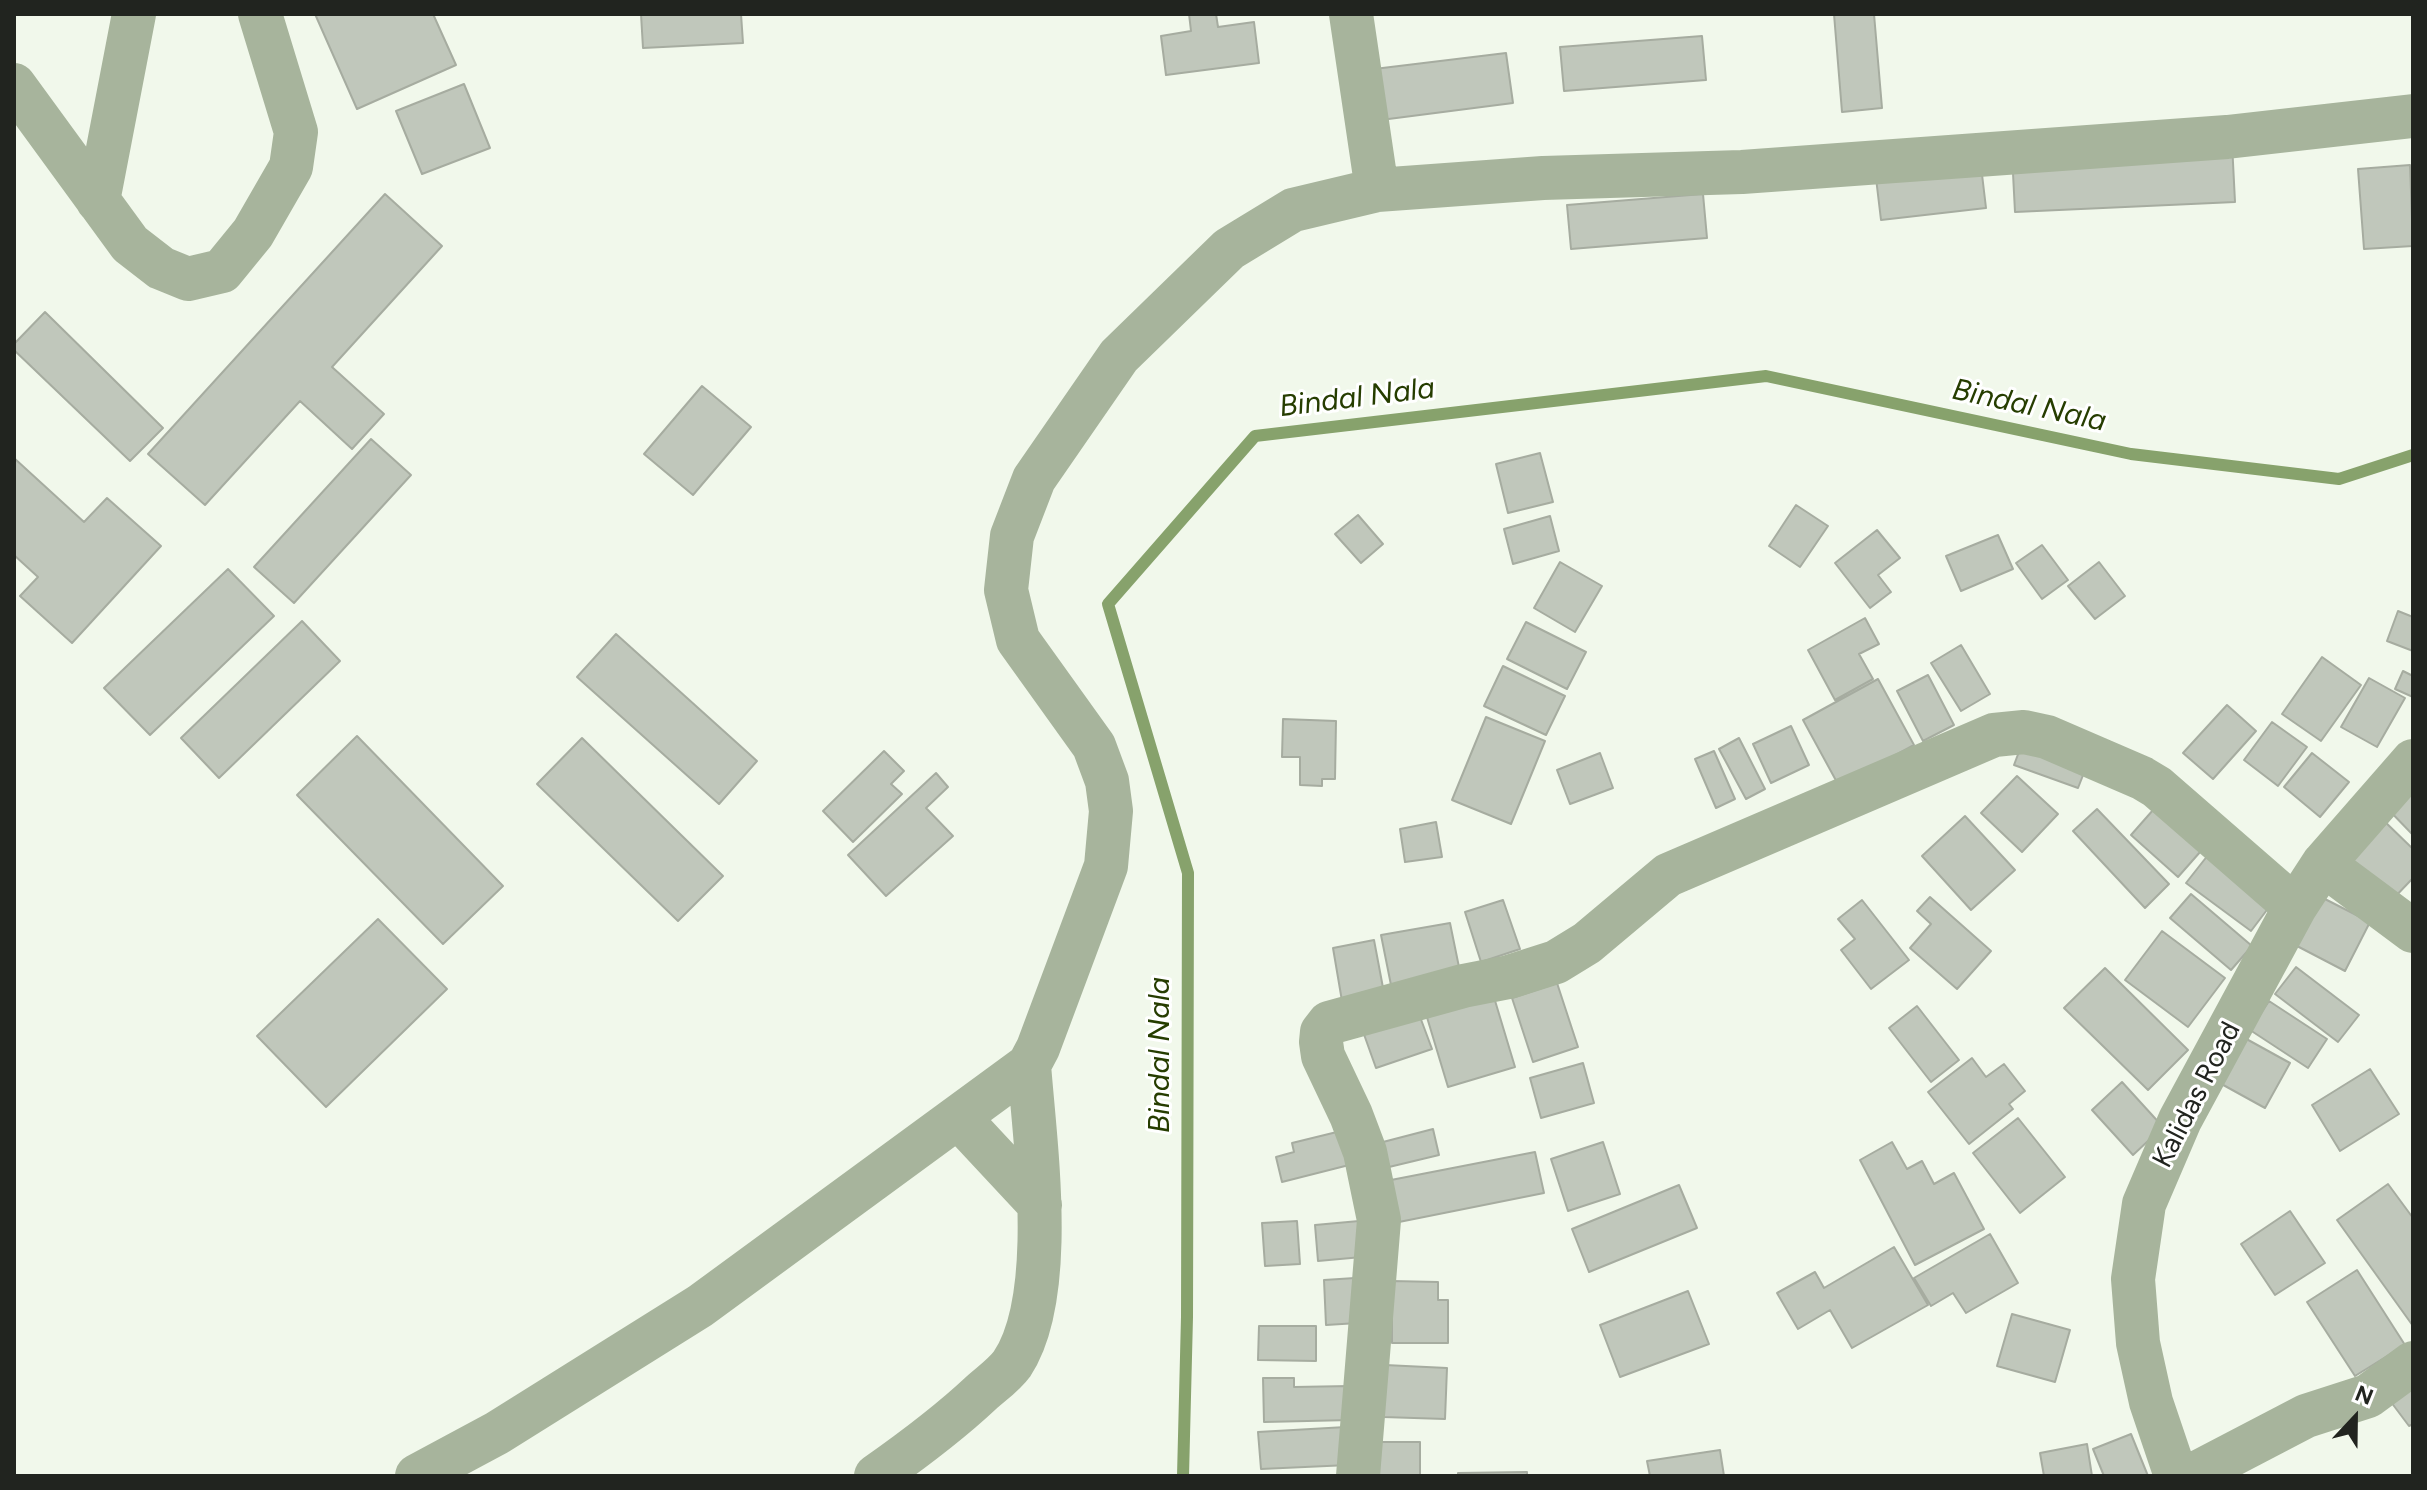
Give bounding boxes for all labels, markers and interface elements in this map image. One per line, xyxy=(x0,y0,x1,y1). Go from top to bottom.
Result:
water label: Bindal Nala xyxy=(1277,371,1437,425)
water label: Bindal Nala xyxy=(1949,372,2109,440)
water label: Bindal Nala xyxy=(1142,977,1178,1133)
street label: Kalidas Road xyxy=(2146,1017,2248,1173)
north arrow xyxy=(2315,1378,2395,1458)
text: N xyxy=(2351,1380,2377,1411)

